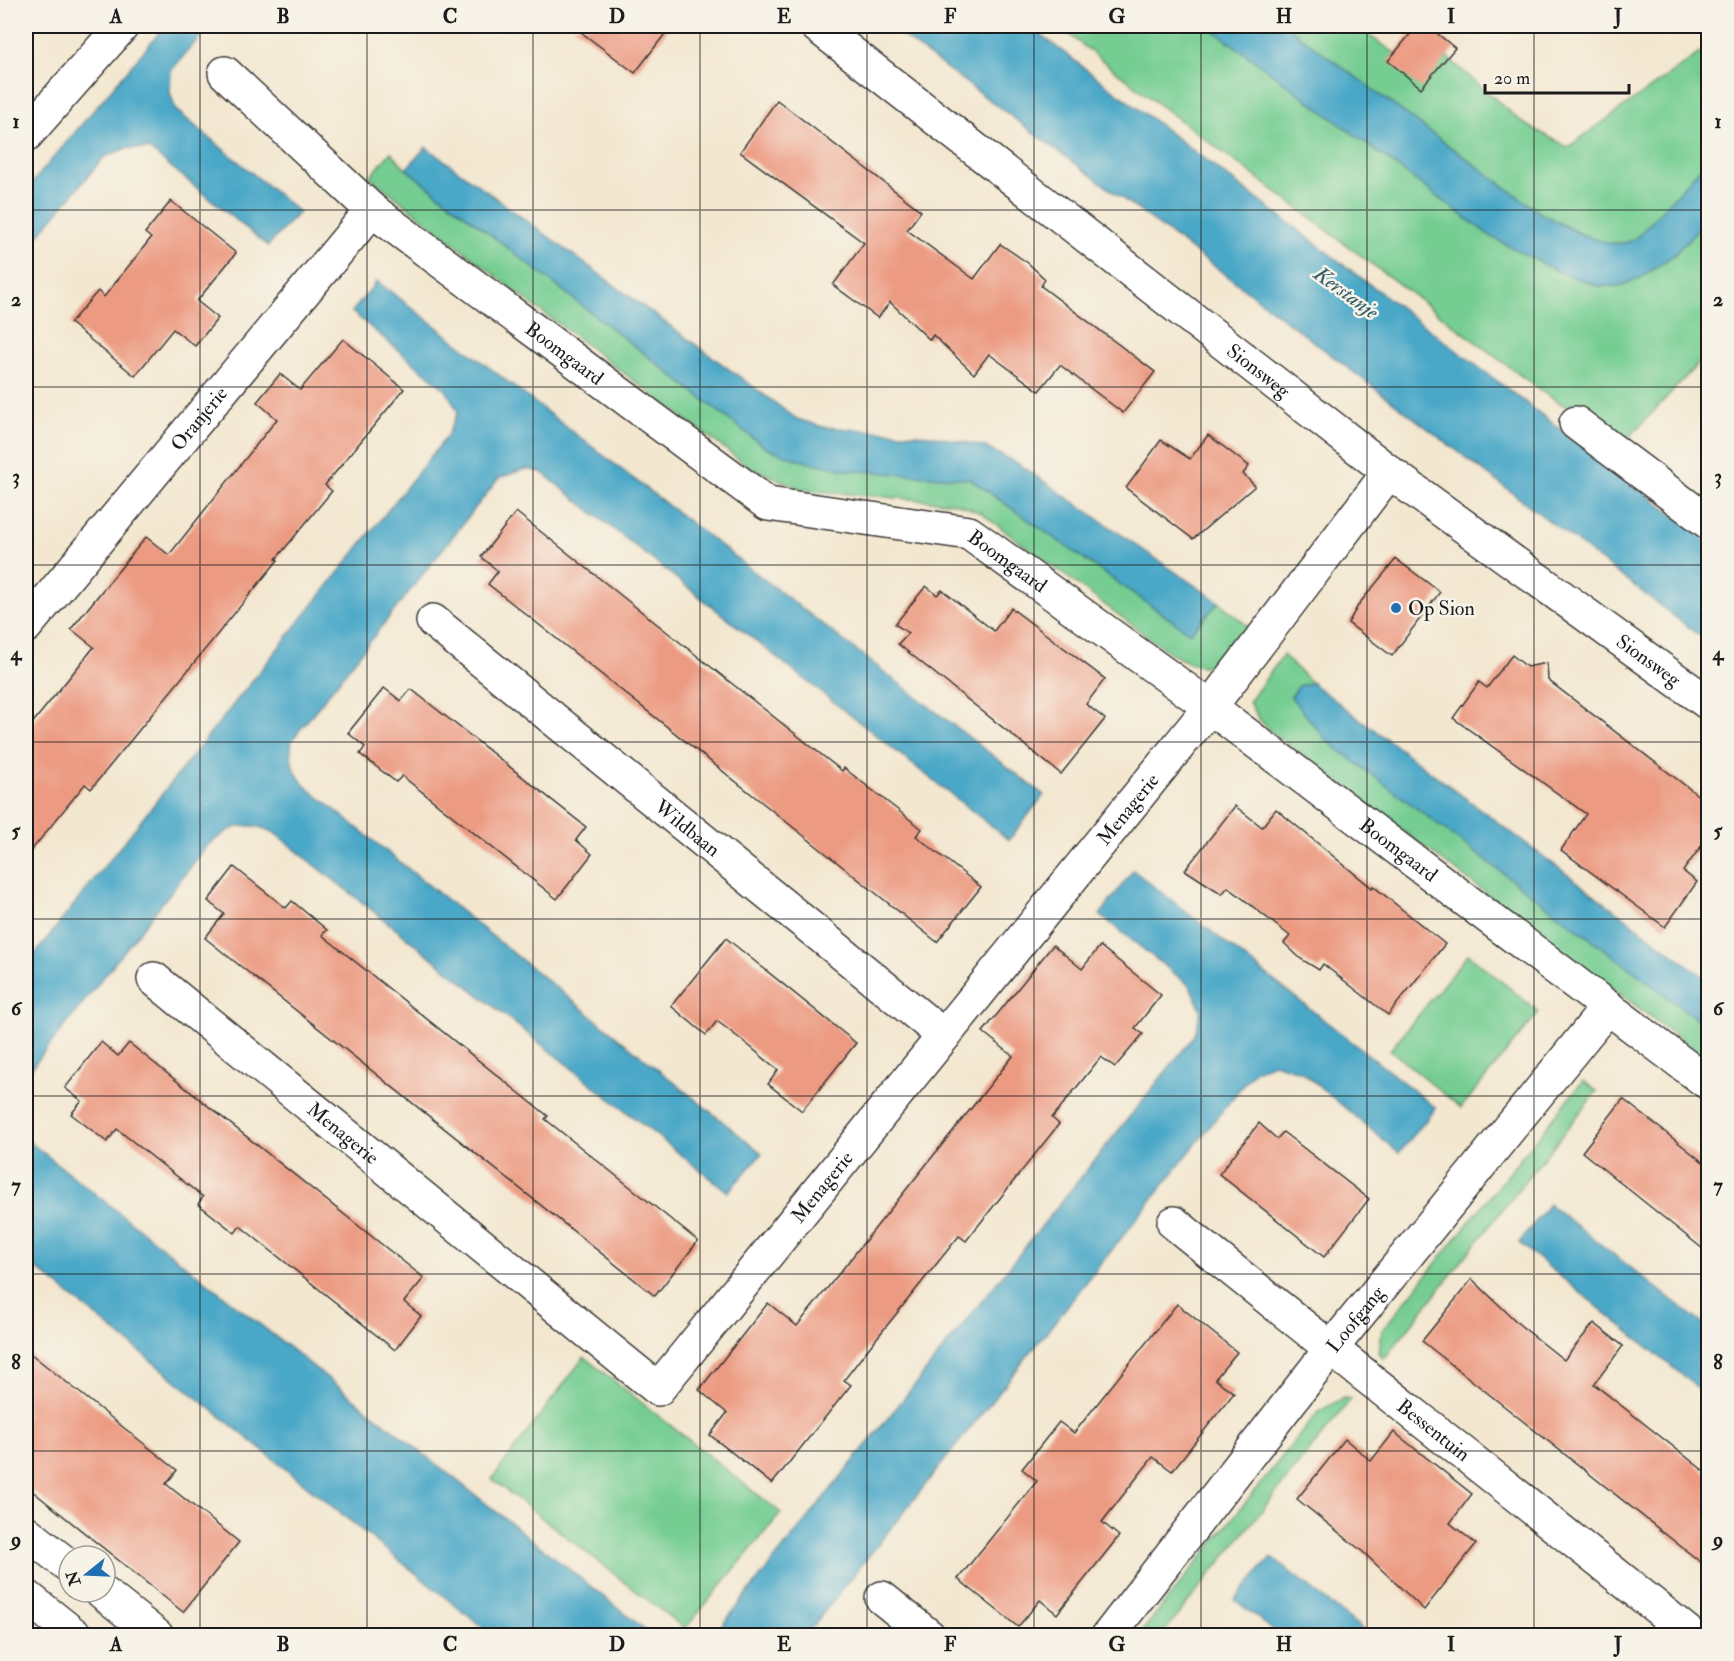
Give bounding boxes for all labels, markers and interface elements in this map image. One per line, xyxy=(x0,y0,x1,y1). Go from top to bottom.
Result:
text: A xyxy=(109,4,123,29)
text: B xyxy=(276,4,290,29)
text: C xyxy=(443,4,457,29)
text: D xyxy=(609,4,625,29)
text: E xyxy=(777,4,792,29)
text: F xyxy=(944,4,957,29)
text: G xyxy=(1109,4,1126,29)
text: H xyxy=(1276,4,1292,29)
text: I xyxy=(1447,4,1455,29)
text: J xyxy=(1613,4,1622,29)
scale bar xyxy=(1485,57,1629,95)
text: 20 m xyxy=(1494,67,1530,90)
text: 1 xyxy=(12,109,20,134)
text: 1 xyxy=(1714,109,1722,134)
water label: Kerstanje xyxy=(1308,260,1384,326)
text: 2 xyxy=(11,287,21,312)
text: 2 xyxy=(1713,287,1723,312)
street label: Boomgaard xyxy=(521,316,609,390)
street label: Sionsweg xyxy=(1222,338,1296,404)
street label: Oranjerie xyxy=(165,381,233,456)
text: 3 xyxy=(12,464,20,489)
text: 3 xyxy=(1714,464,1722,489)
street label: Boomgaard xyxy=(963,524,1052,598)
place label: Op Sion xyxy=(1408,596,1475,622)
marker: Op Sion xyxy=(1389,601,1403,615)
street label: Sionsweg xyxy=(1612,628,1687,692)
text: 4 xyxy=(10,641,23,666)
text: 4 xyxy=(1712,641,1725,666)
street label: Menagerie xyxy=(1091,768,1164,850)
street label: Wildbaan xyxy=(649,793,725,862)
street label: Boomgaard xyxy=(1355,812,1443,887)
text: 5 xyxy=(12,818,22,843)
text: 5 xyxy=(1714,818,1724,843)
text: 6 xyxy=(11,996,23,1021)
text: 6 xyxy=(1713,996,1725,1021)
street label: Menagerie xyxy=(302,1096,384,1170)
street label: Menagerie xyxy=(785,1146,858,1228)
text: 7 xyxy=(11,1173,21,1198)
text: 7 xyxy=(1713,1173,1723,1198)
street label: Loofgang xyxy=(1321,1280,1390,1357)
text: 8 xyxy=(11,1350,21,1375)
text: 8 xyxy=(1713,1350,1723,1375)
street label: Bessentuin xyxy=(1392,1393,1475,1466)
text: 9 xyxy=(9,1527,21,1552)
text: 9 xyxy=(1711,1527,1723,1552)
north arrow xyxy=(57,1544,117,1604)
text: N xyxy=(62,1568,86,1589)
text: A xyxy=(109,1632,123,1657)
text: B xyxy=(276,1632,290,1657)
text: C xyxy=(443,1632,457,1657)
text: D xyxy=(609,1632,625,1657)
text: E xyxy=(777,1632,792,1657)
text: F xyxy=(944,1632,957,1657)
text: G xyxy=(1109,1632,1126,1657)
text: H xyxy=(1276,1632,1292,1657)
text: I xyxy=(1447,1632,1455,1657)
text: J xyxy=(1613,1632,1622,1657)

